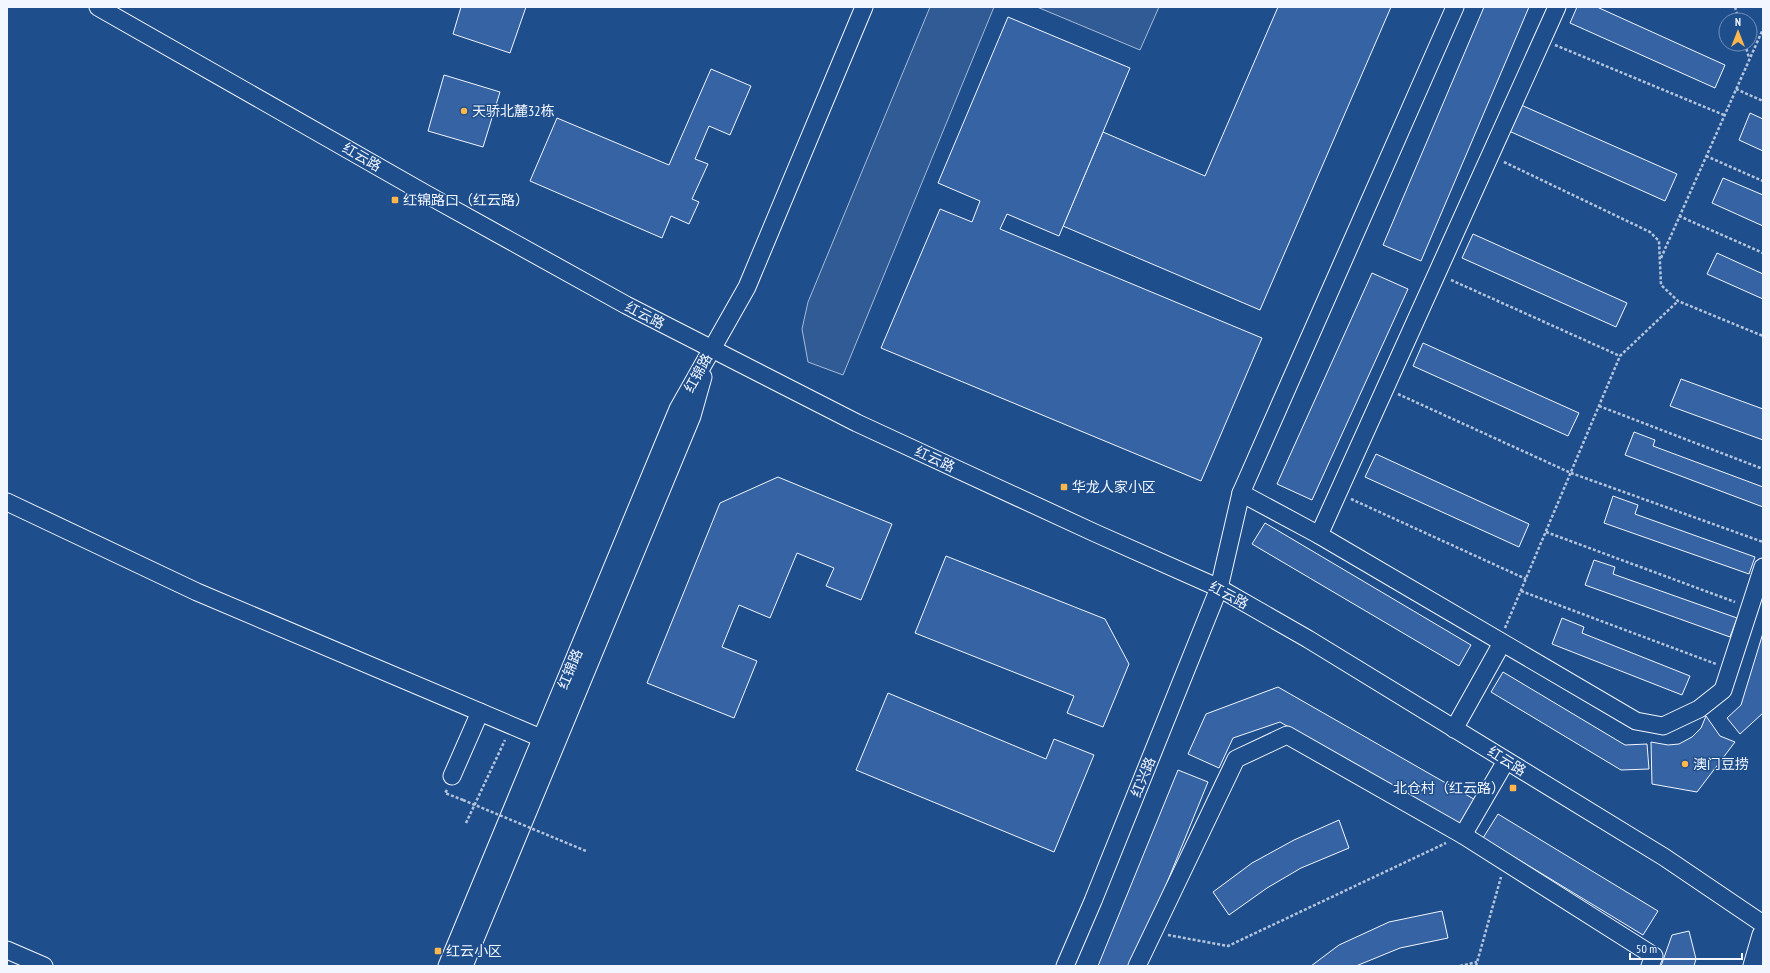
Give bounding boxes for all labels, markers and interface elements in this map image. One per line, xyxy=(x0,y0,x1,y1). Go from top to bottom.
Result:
north arrow xyxy=(1718,12,1758,52)
text: N xyxy=(1735,15,1741,29)
place label: 天骄北麓32栋 xyxy=(472,102,555,120)
marker: 天骄北麓32栋 xyxy=(459,106,469,116)
street label: 红云路 xyxy=(339,139,385,175)
place label: 红锦路口（红云路） xyxy=(403,191,529,209)
marker: 红锦路口（红云路） xyxy=(390,195,400,205)
street label: 红云路 xyxy=(622,297,668,333)
street label: 红锦路 xyxy=(680,350,716,396)
street label: 红云路 xyxy=(912,442,958,476)
place label: 华龙人家小区 xyxy=(1072,478,1156,496)
marker: 华龙人家小区 xyxy=(1059,482,1069,492)
street label: 红云路 xyxy=(1206,577,1252,613)
street label: 红锦路 xyxy=(554,646,586,692)
street label: 红云路 xyxy=(1484,742,1530,780)
street label: 红兴路 xyxy=(1127,754,1159,800)
place label: 澳门豆捞 xyxy=(1693,755,1749,773)
marker: 澳门豆捞 xyxy=(1680,759,1690,769)
place label: 北仓村（红云路） xyxy=(1393,779,1505,797)
marker: 北仓村（红云路） xyxy=(1508,783,1518,793)
scale bar xyxy=(1630,935,1742,961)
text: 50 m xyxy=(1636,941,1657,956)
place label: 红云小区 xyxy=(446,942,502,960)
marker: 红云小区 xyxy=(433,946,443,956)

